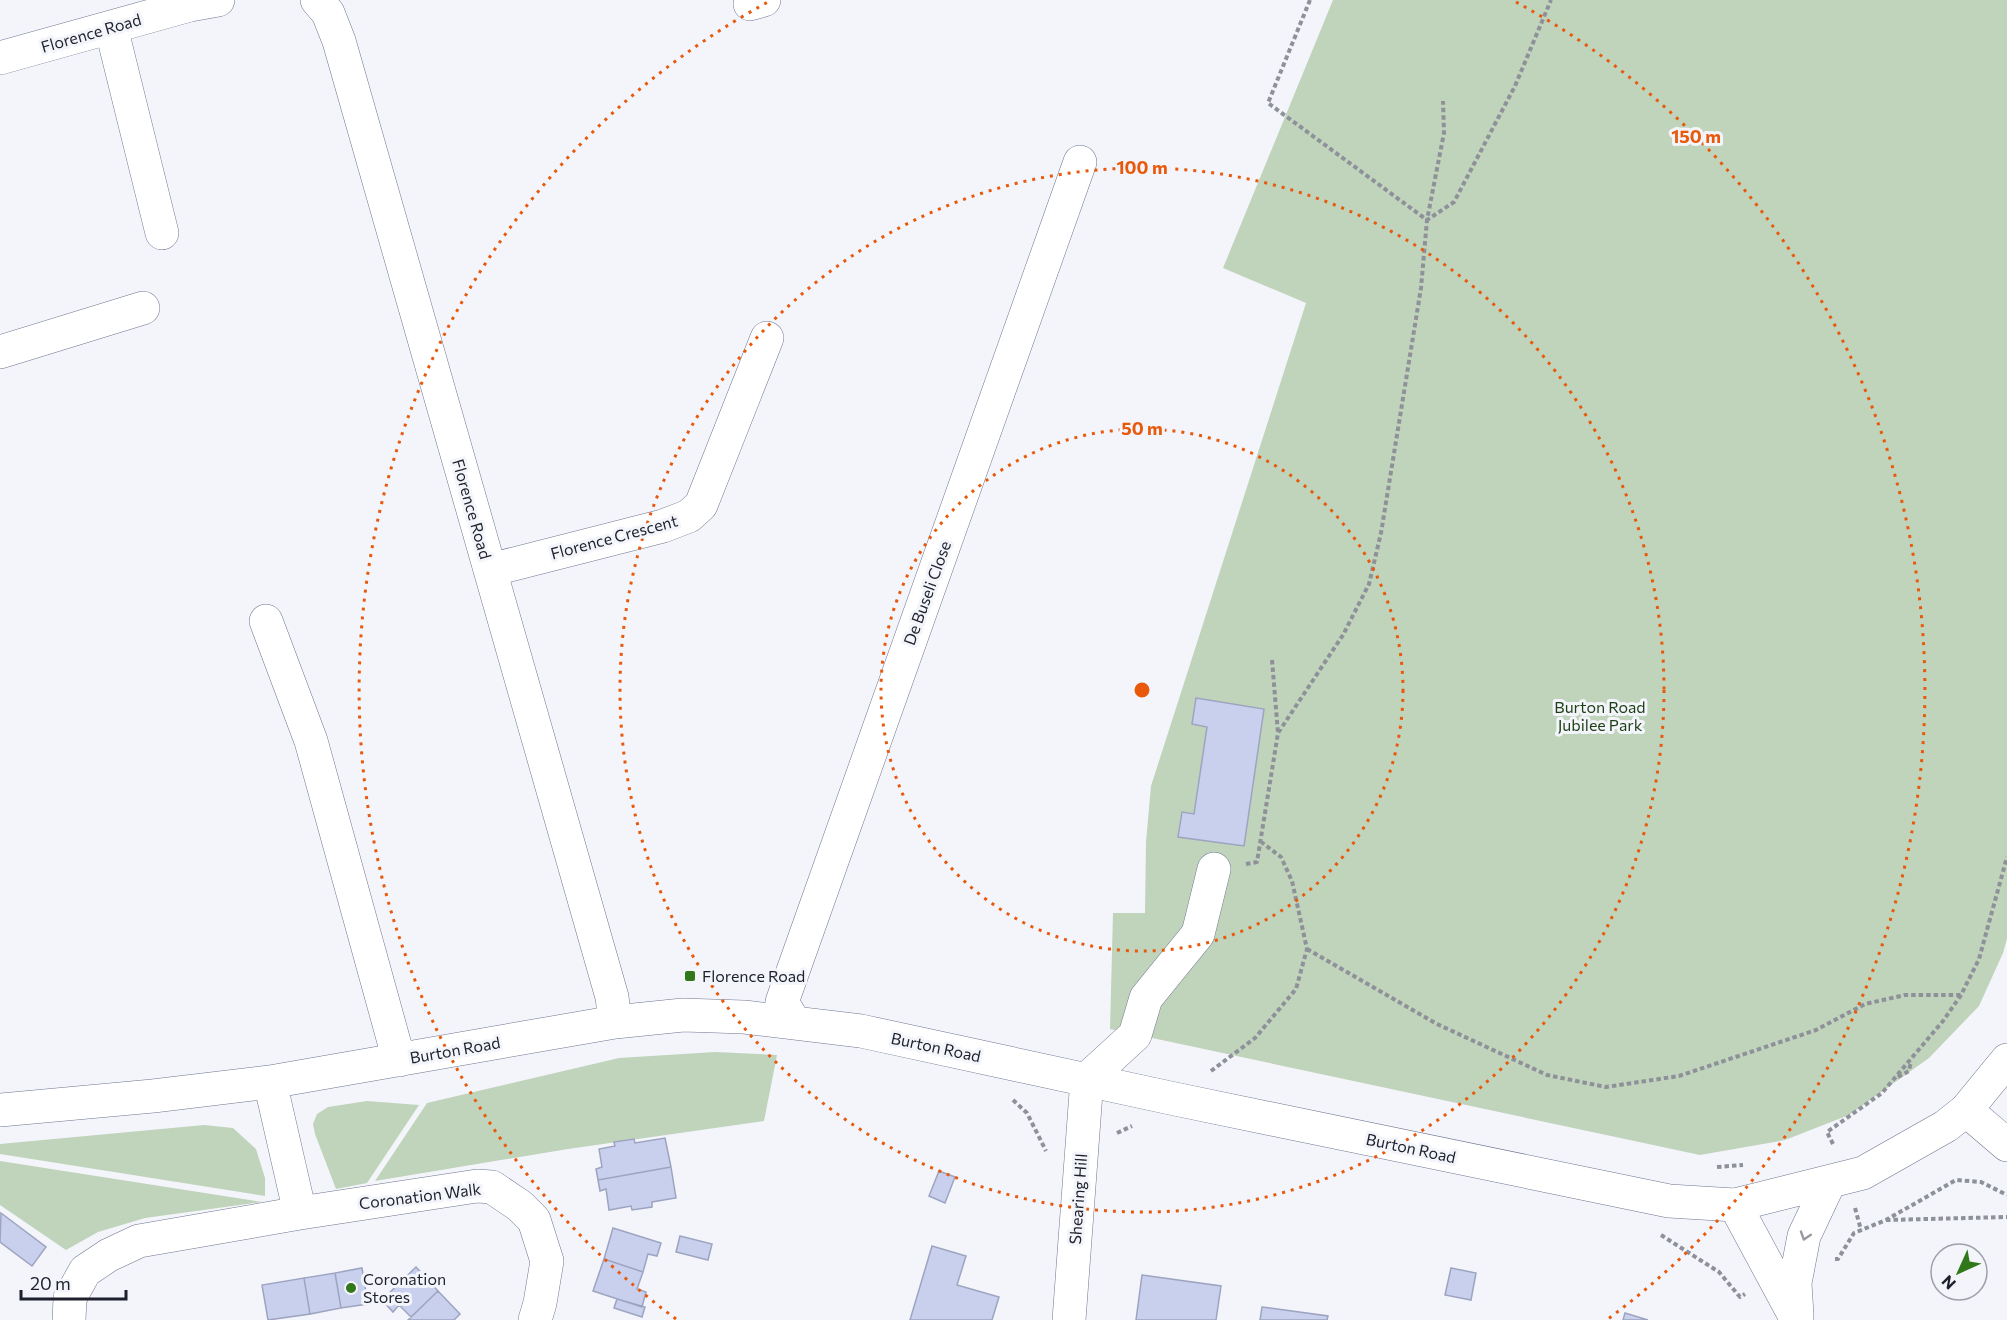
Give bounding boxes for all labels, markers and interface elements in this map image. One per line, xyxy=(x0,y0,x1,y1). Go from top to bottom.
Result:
street label: Florence Road xyxy=(39,9,143,56)
text: 150 m xyxy=(1671,125,1721,147)
text: 100 m xyxy=(1116,156,1168,178)
text: 50 m xyxy=(1121,417,1163,439)
street label: Florence Road xyxy=(449,457,496,561)
street label: Florence Crescent xyxy=(548,510,680,563)
street label: De Buseli Close xyxy=(899,538,954,648)
centre of rings xyxy=(1132,680,1152,700)
park label: Burton Road Jubilee Park xyxy=(1554,697,1646,734)
place label: Florence Road xyxy=(702,966,805,985)
marker: Florence Road xyxy=(683,969,697,983)
street label: Burton Road xyxy=(889,1028,983,1065)
street label: Burton Road xyxy=(408,1032,502,1067)
street label: Burton Road xyxy=(1364,1129,1458,1166)
street label: Shearing Hill xyxy=(1065,1153,1090,1245)
street label: Coronation Walk xyxy=(358,1179,482,1212)
one-way arrow xyxy=(1800,1230,1813,1241)
north arrow xyxy=(1929,1242,1989,1302)
scale bar xyxy=(21,1263,126,1301)
place label: Coronation Stores xyxy=(363,1269,446,1306)
text: 20 m xyxy=(30,1272,71,1294)
text: N xyxy=(1937,1272,1959,1294)
marker: Coronation Stores xyxy=(344,1281,358,1295)

